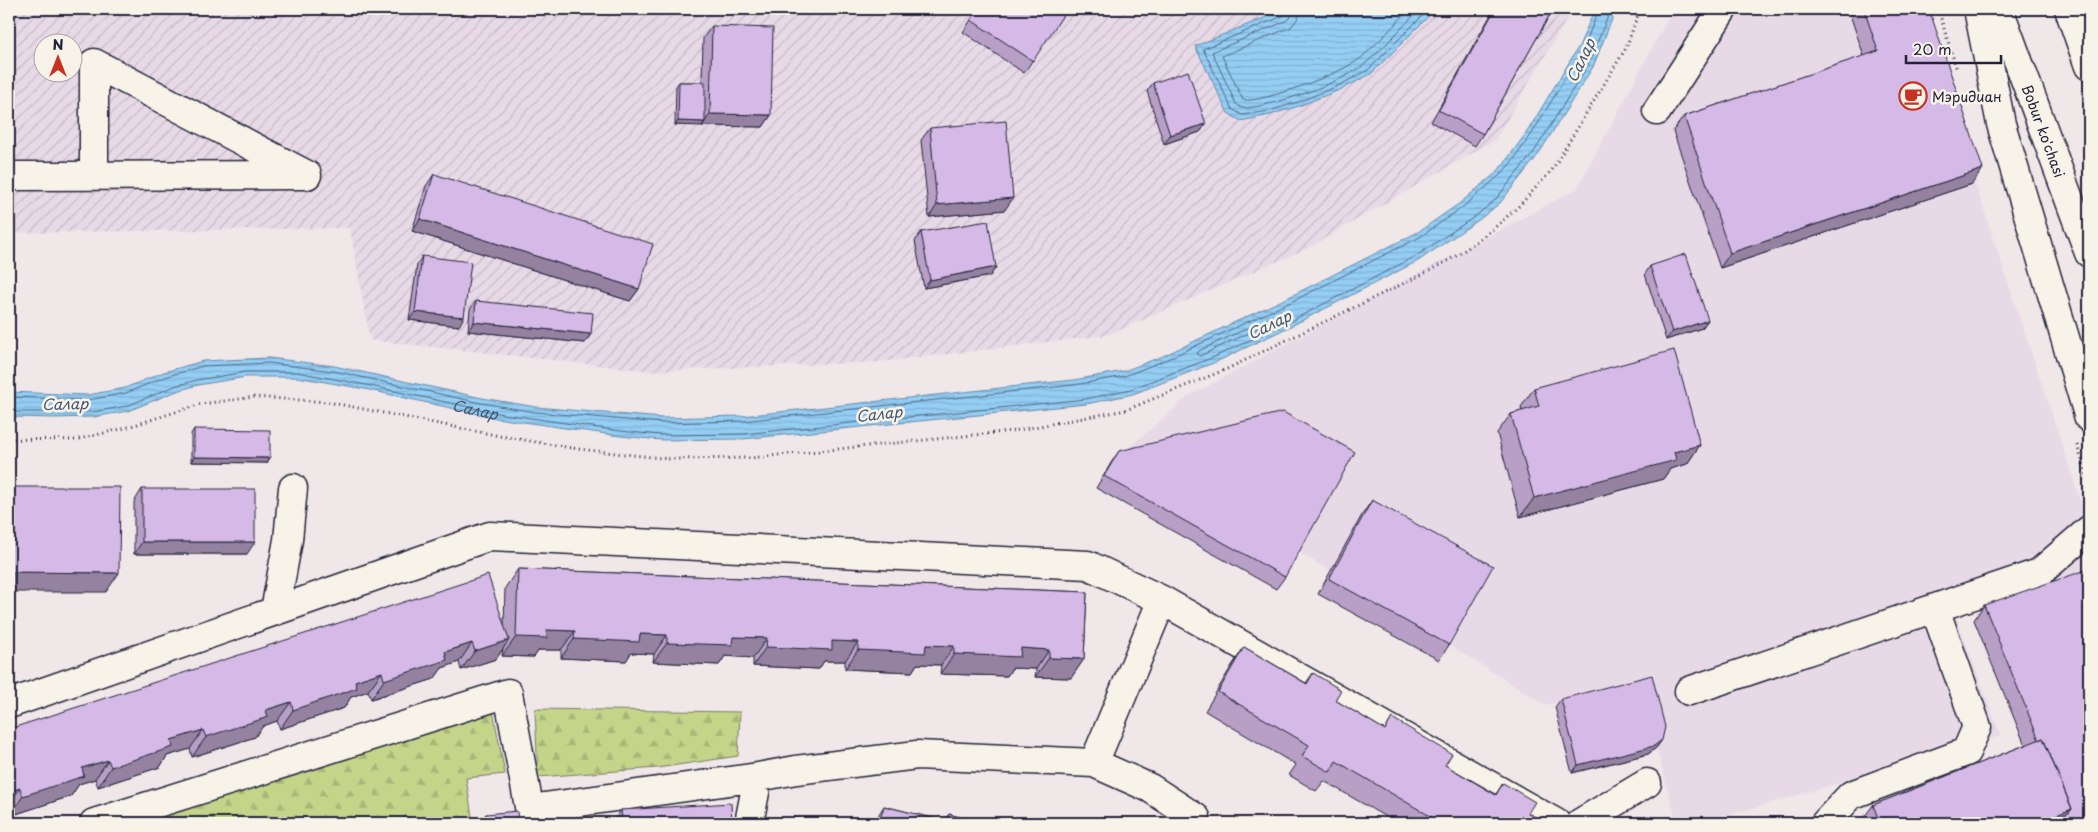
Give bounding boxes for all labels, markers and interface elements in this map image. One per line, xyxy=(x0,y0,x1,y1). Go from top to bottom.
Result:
north arrow xyxy=(32,32,82,82)
scale bar xyxy=(1906,32,2000,64)
water label: Салар xyxy=(1560,33,1601,86)
text: N xyxy=(52,34,64,55)
text: 20 m xyxy=(1913,37,1952,60)
cafe icon: Мэридиан xyxy=(1898,81,1928,111)
street label: Bobur ko'chasi xyxy=(2017,82,2071,180)
place label: Мэридиан xyxy=(1932,86,2002,107)
water label: Салар xyxy=(1243,303,1296,344)
water label: Салар xyxy=(42,391,89,415)
water label: Салар xyxy=(450,392,501,425)
water label: Салар xyxy=(855,399,904,427)

